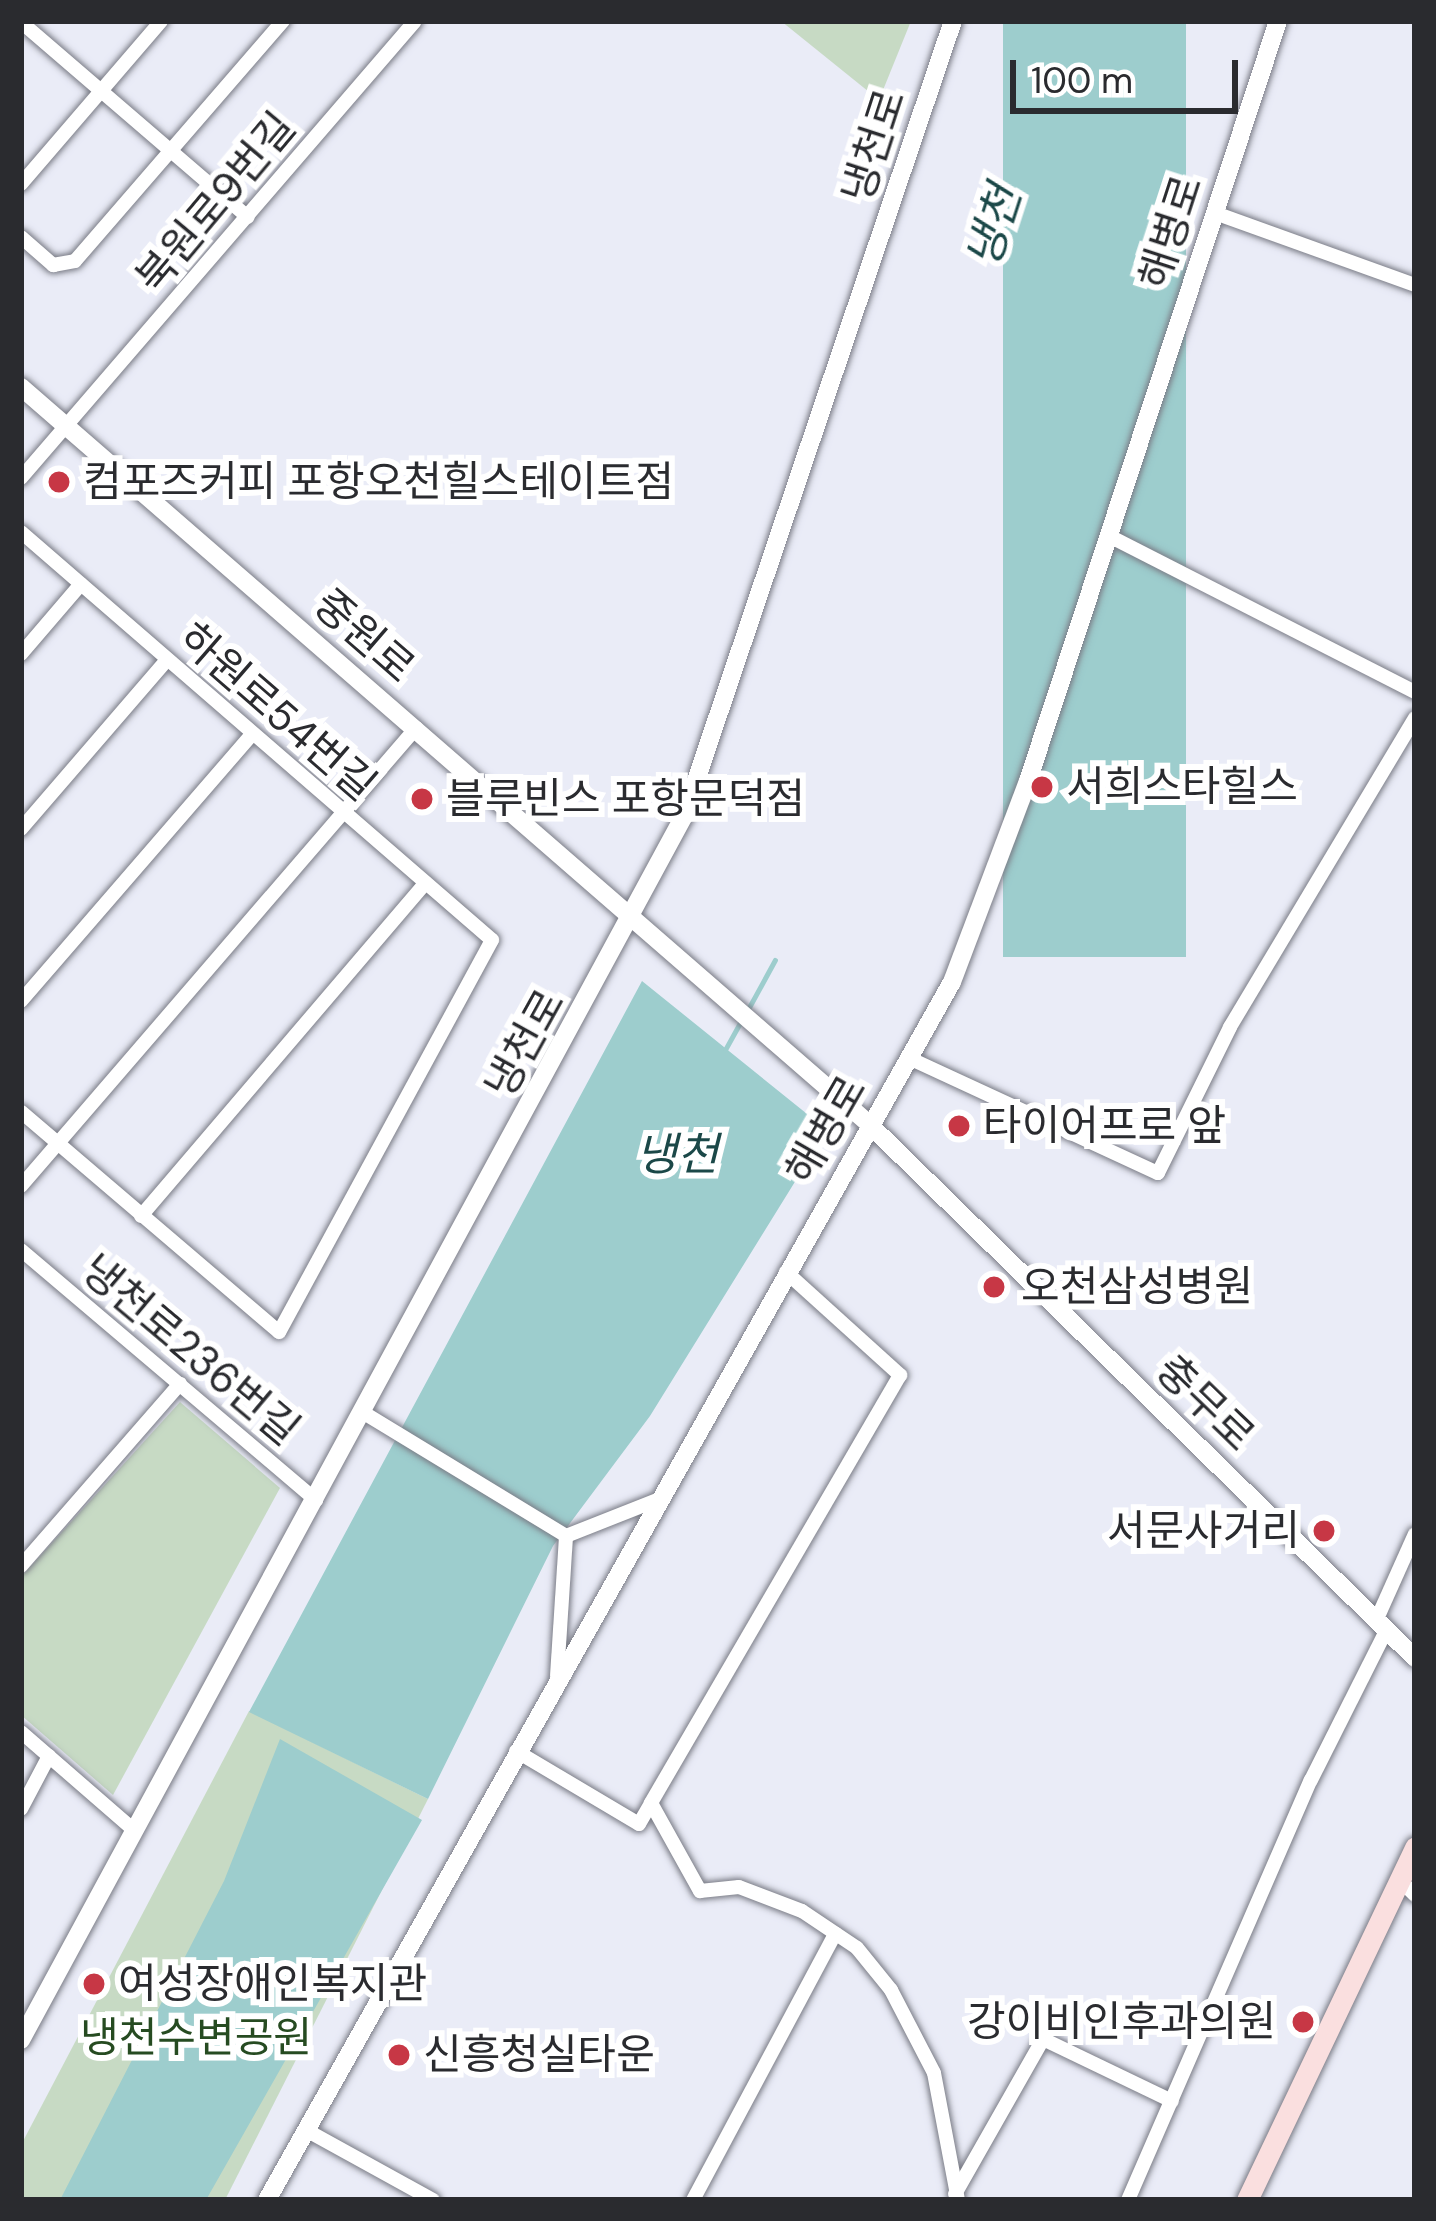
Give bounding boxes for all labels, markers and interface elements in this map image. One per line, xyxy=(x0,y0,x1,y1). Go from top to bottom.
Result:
scale bar xyxy=(1016,36,1244,110)
text: 100 m xyxy=(1031,57,1133,104)
street label: 냉천로 xyxy=(832,83,916,209)
street label: 북원로9번길 xyxy=(126,103,306,303)
street label: 해병로 xyxy=(1129,169,1213,295)
water label: 냉천 xyxy=(956,179,1032,275)
place label: 컴포즈커피 포항오천힐스테이트점 xyxy=(83,457,674,507)
marker: 컴포즈커피 포항오천힐스테이트점 xyxy=(46,469,72,495)
street label: 중원로 xyxy=(304,579,424,693)
street label: 하원로54번길 xyxy=(168,613,386,811)
place label: 서희스타힐스 xyxy=(1066,762,1298,812)
place label: 블루빈스 포항문덕점 xyxy=(446,774,805,824)
marker: 서희스타힐스 xyxy=(1029,774,1055,800)
marker: 블루빈스 포항문덕점 xyxy=(409,786,435,812)
street label: 냉천로 xyxy=(475,981,575,1107)
street label: 해병로 xyxy=(775,1067,877,1193)
place label: 타이어프로 앞 xyxy=(983,1101,1226,1151)
marker: 타이어프로 앞 xyxy=(946,1113,972,1139)
water label: 냉천 xyxy=(636,1128,718,1182)
street label: 냉천로236번길 xyxy=(71,1244,309,1456)
place label: 오천삼성병원 xyxy=(1021,1262,1253,1312)
marker: 오천삼성병원 xyxy=(978,1271,1010,1303)
street label: 충무로 xyxy=(1146,1345,1264,1461)
place label: 서문사거리 xyxy=(1107,1506,1300,1556)
marker: 서문사거리 xyxy=(1311,1518,1337,1544)
place label: 여성장애인복지관 xyxy=(118,1959,427,2009)
marker: 여성장애인복지관 xyxy=(81,1971,107,1997)
place label: 강이비인후과의원 xyxy=(967,1997,1276,2047)
marker: 강이비인후과의원 xyxy=(1287,2006,1319,2038)
park label: 냉천수변공원 xyxy=(80,2013,312,2063)
place label: 신흥청실타운 xyxy=(423,2030,655,2080)
marker: 신흥청실타운 xyxy=(386,2042,412,2068)

